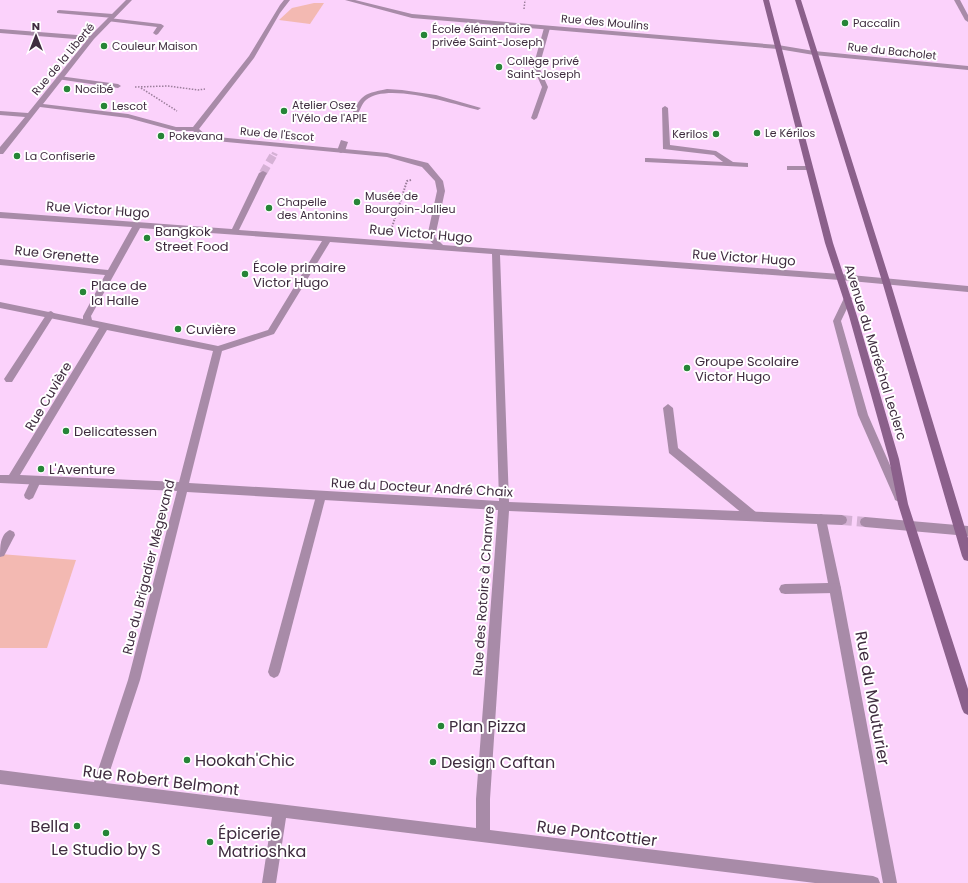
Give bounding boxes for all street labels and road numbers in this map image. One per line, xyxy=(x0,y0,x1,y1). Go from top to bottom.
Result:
street label: Rue des Moulins xyxy=(560,10,650,34)
street label: Rue de la Liberté xyxy=(28,19,98,99)
street label: Rue du Bacholet xyxy=(847,38,937,64)
street label: Rue de l'Escot xyxy=(239,123,315,145)
street label: Rue Victor Hugo xyxy=(46,196,150,223)
street label: Rue Victor Hugo xyxy=(369,220,473,247)
street label: Rue Grenette xyxy=(14,241,100,268)
street label: Rue Victor Hugo xyxy=(692,244,796,271)
street label: Avenue du Maréchal Leclerc xyxy=(840,262,911,443)
street label: Rue Cuvière xyxy=(20,358,77,434)
street label: Rue du Docteur André Chaix xyxy=(331,473,514,502)
street label: Rue du Brigadier Mégevand xyxy=(118,478,179,657)
street label: Rue des Rotoirs à Chanvre xyxy=(468,505,499,677)
street label: Rue du Mouturier xyxy=(849,629,896,767)
street label: Rue Robert Belmont xyxy=(81,759,241,802)
street label: Rue Pontcottier xyxy=(535,815,658,852)

